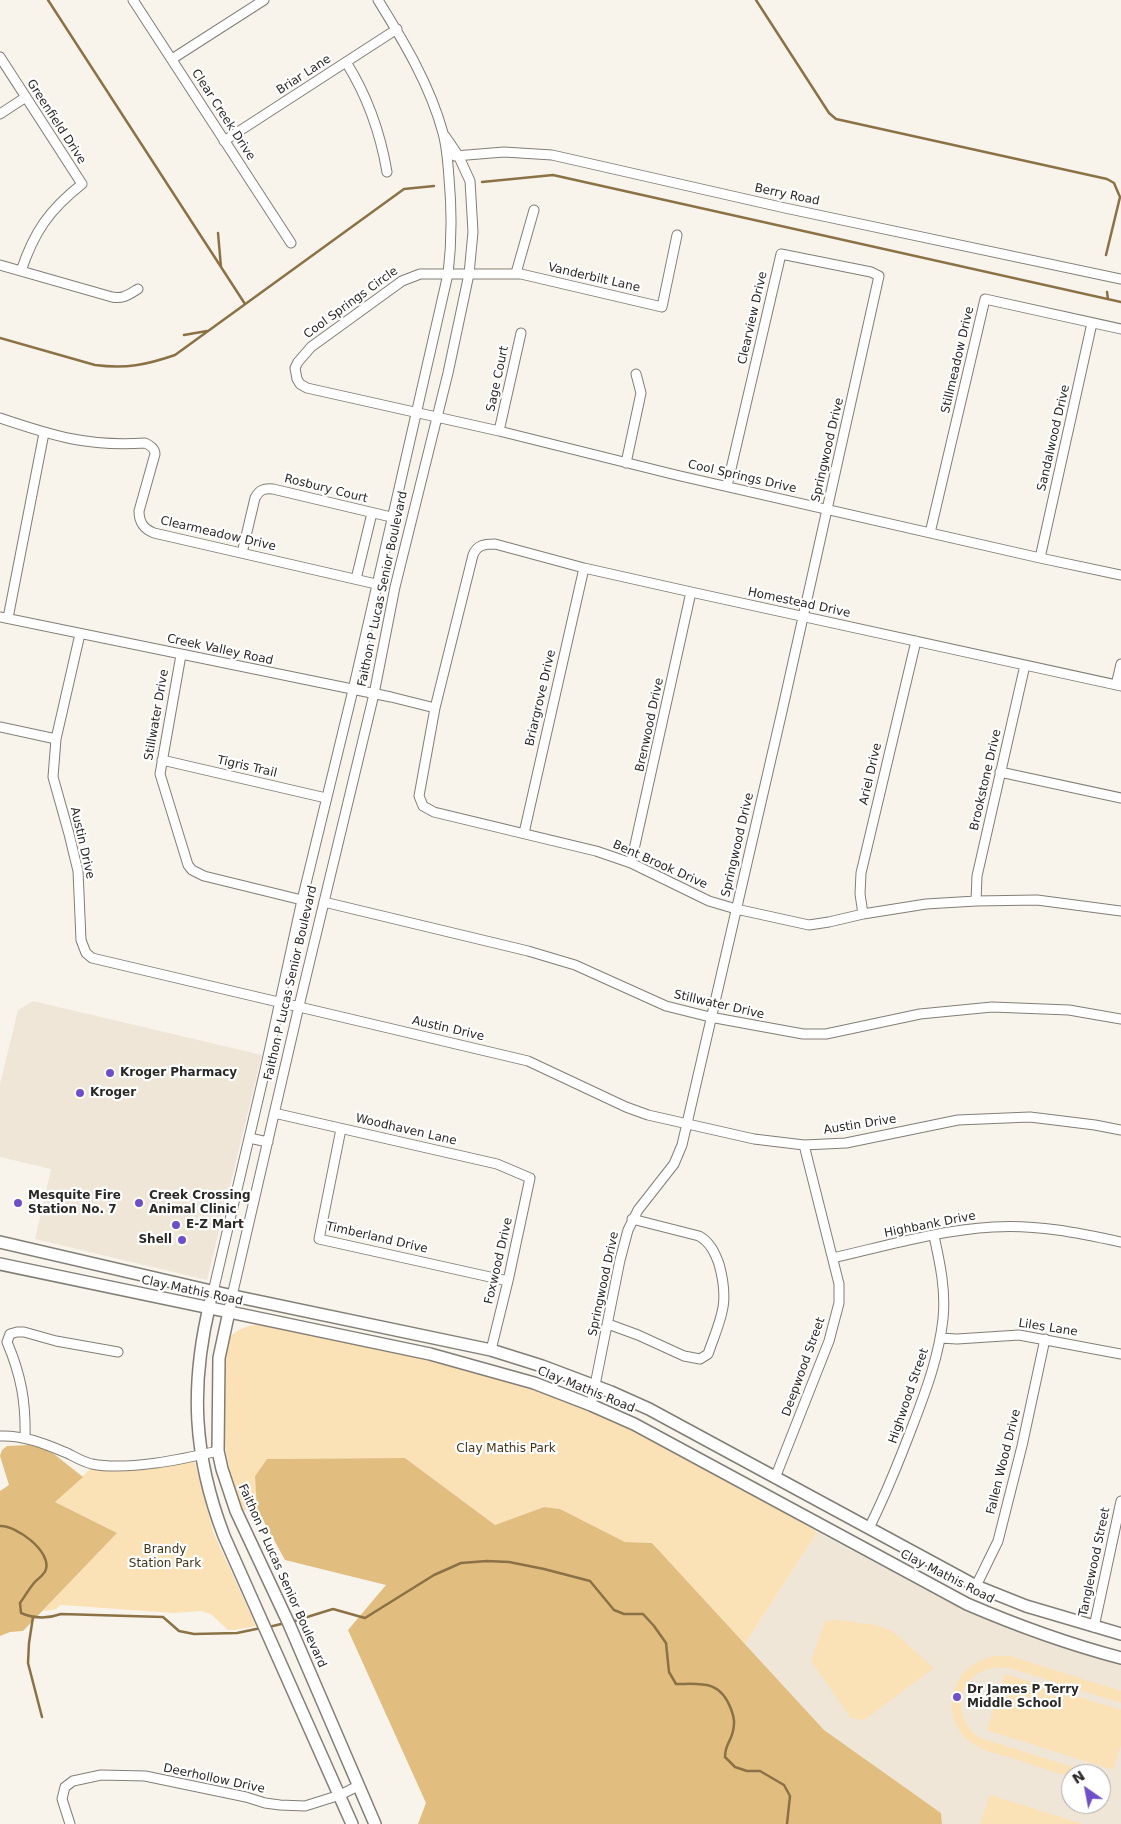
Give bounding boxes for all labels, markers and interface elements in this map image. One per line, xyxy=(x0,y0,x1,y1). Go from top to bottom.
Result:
street label: Briar Lane xyxy=(274,52,334,98)
street label: Clear Creek Drive xyxy=(188,67,258,163)
street label: Greenfield Drive xyxy=(23,77,89,167)
street label: Berry Road xyxy=(753,181,821,209)
street label: Vanderbilt Lane xyxy=(547,260,641,296)
street label: Cool Springs Circle xyxy=(301,264,401,342)
street label: Clearview Drive xyxy=(735,270,771,366)
street label: Stillmeadow Drive xyxy=(939,305,977,415)
street label: Sage Court xyxy=(484,345,512,413)
street label: Sandalwood Drive xyxy=(1035,383,1073,493)
street label: Springwood Drive xyxy=(809,396,847,504)
street label: Cool Springs Drive xyxy=(686,458,798,496)
street label: Rosbury Court xyxy=(283,472,369,506)
street label: Faithon P Lucas Senior Boulevard xyxy=(355,490,411,688)
street label: Clearmeadow Drive xyxy=(159,514,277,554)
street label: Homestead Drive xyxy=(746,585,852,621)
street label: Creek Valley Road xyxy=(166,632,274,668)
street label: Briargrove Drive xyxy=(523,648,559,748)
street label: Stillwater Drive xyxy=(142,668,172,762)
street label: Brenwood Drive xyxy=(633,677,667,773)
street label: Brookstone Drive xyxy=(967,728,1005,832)
street label: Ariel Drive xyxy=(857,742,885,806)
street label: Tigris Trail xyxy=(216,753,278,781)
street label: Springwood Drive xyxy=(719,791,757,899)
street label: Austin Drive xyxy=(67,806,97,880)
street label: Bent Brook Drive xyxy=(610,838,710,892)
street label: Faithon P Lucas Senior Boulevard xyxy=(262,884,320,1082)
street label: Stillwater Drive xyxy=(672,988,766,1022)
street label: Austin Drive xyxy=(411,1014,485,1044)
place label: Kroger Pharmacy xyxy=(120,1066,237,1080)
marker: Kroger Pharmacy xyxy=(104,1067,116,1079)
place label: Kroger xyxy=(90,1086,136,1100)
marker: Kroger xyxy=(74,1087,86,1099)
street label: Woodhaven Lane xyxy=(354,1111,458,1149)
street label: Austin Drive xyxy=(823,1112,897,1138)
place label: Mesquite Fire Station No. 7 xyxy=(28,1189,121,1217)
place label: Creek Crossing Animal Clinic xyxy=(149,1189,251,1217)
marker: Mesquite Fire Station No. 7 xyxy=(12,1197,24,1209)
marker: Creek Crossing Animal Clinic xyxy=(133,1197,145,1209)
street label: Highbank Drive xyxy=(883,1209,977,1241)
street label: Foxwood Drive xyxy=(482,1216,516,1306)
place label: E-Z Mart xyxy=(186,1218,244,1232)
marker: E-Z Mart xyxy=(170,1219,182,1231)
street label: Timberland Drive xyxy=(325,1219,429,1257)
street label: Springwood Drive xyxy=(586,1230,622,1338)
place label: Shell xyxy=(138,1233,172,1247)
marker: Shell xyxy=(176,1234,188,1246)
street label: Clay Mathis Road xyxy=(140,1273,244,1309)
street label: Deepwood Street xyxy=(779,1316,829,1418)
street label: Liles Lane xyxy=(1017,1316,1079,1340)
street label: Highwood Street xyxy=(886,1346,932,1446)
street label: Clay Mathis Road xyxy=(535,1364,637,1416)
street label: Fallen Wood Drive xyxy=(984,1408,1024,1516)
park label: Clay Mathis Park xyxy=(456,1442,556,1456)
street label: Faithon P Lucas Senior Boulevard xyxy=(235,1482,329,1670)
street label: Tanglewood Street xyxy=(1076,1506,1114,1618)
park label: Brandy Station Park xyxy=(129,1543,201,1571)
street label: Clay Mathis Road xyxy=(898,1547,996,1607)
place label: Dr James P Terry Middle School xyxy=(967,1683,1079,1711)
marker: Dr James P Terry Middle School xyxy=(951,1691,963,1703)
street label: Deerhollow Drive xyxy=(162,1761,266,1797)
north arrow xyxy=(1061,1764,1111,1814)
text: N xyxy=(1069,1767,1088,1787)

